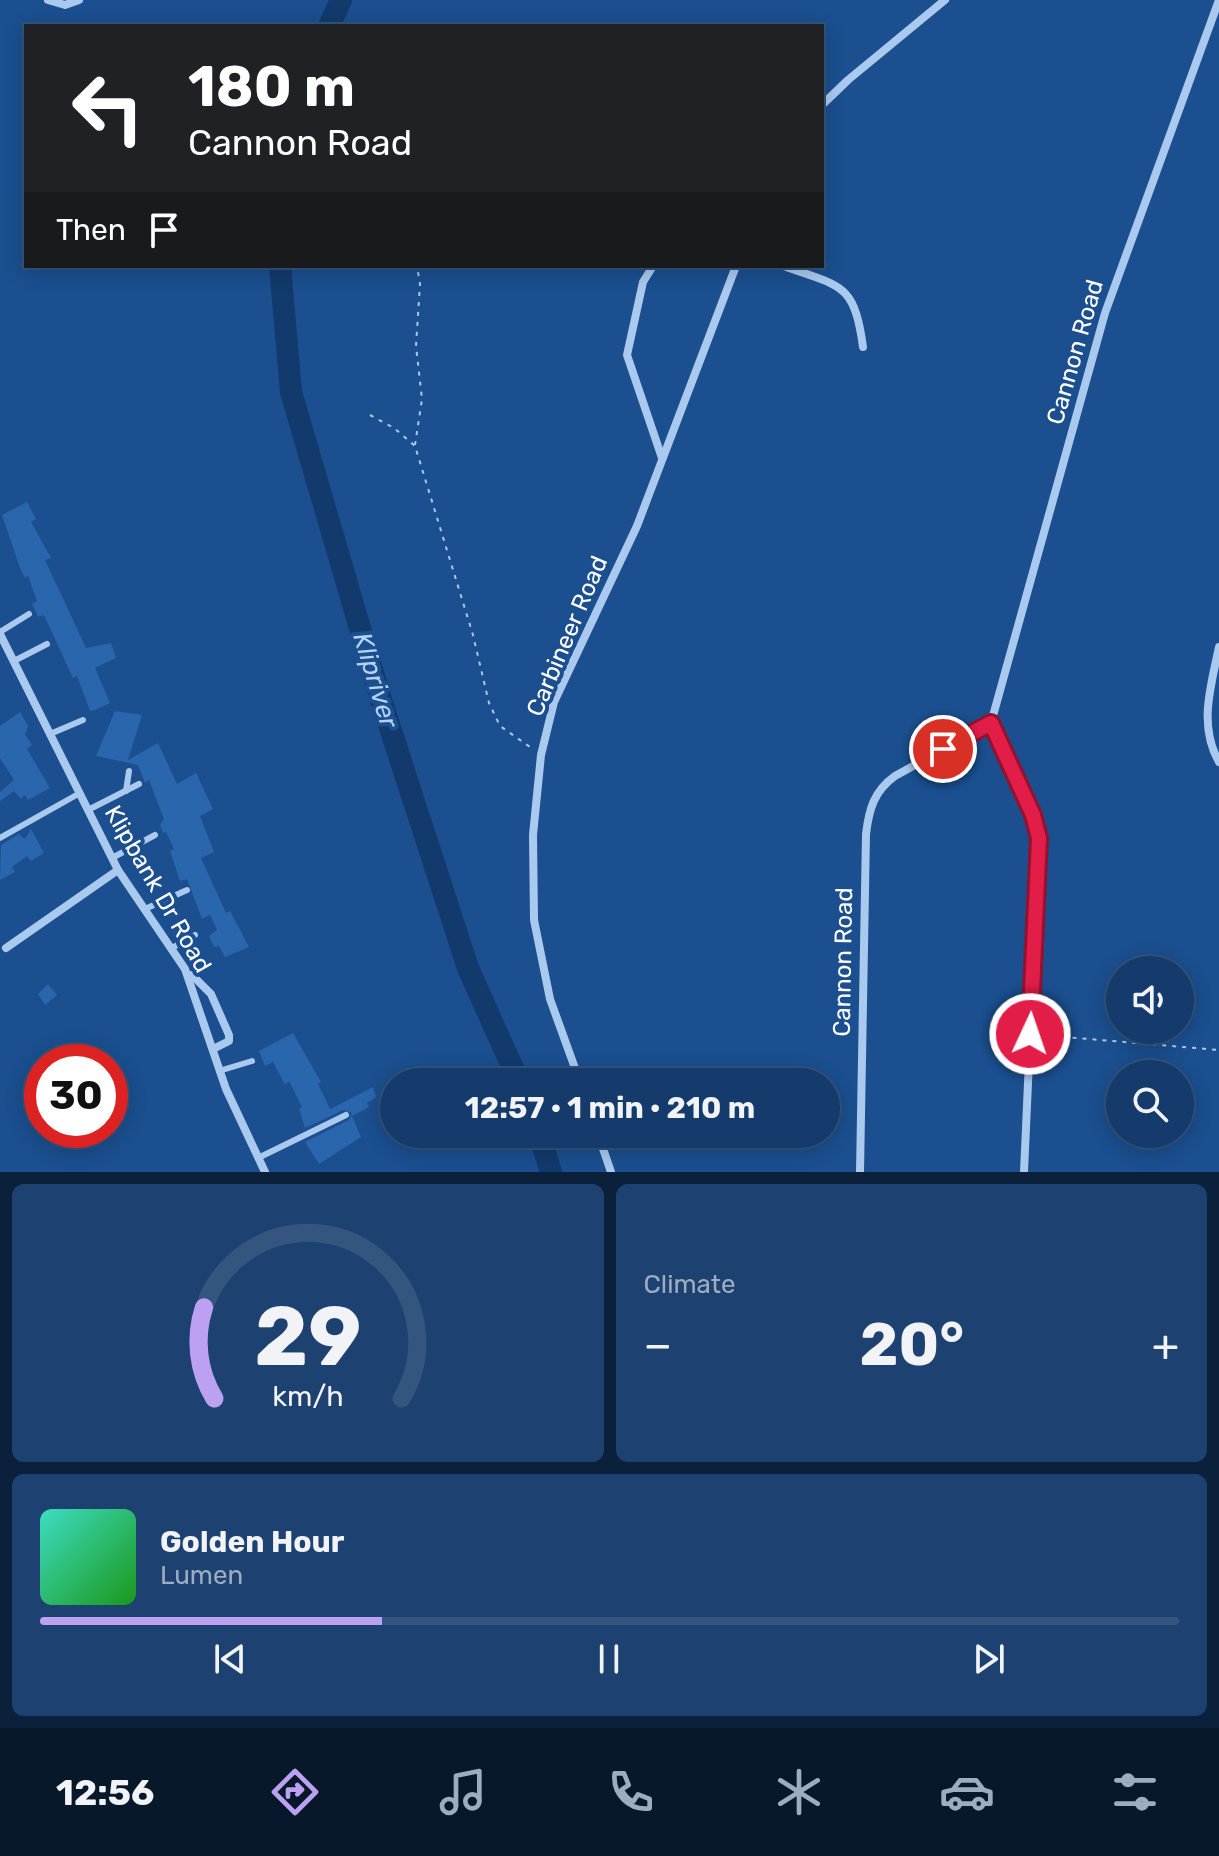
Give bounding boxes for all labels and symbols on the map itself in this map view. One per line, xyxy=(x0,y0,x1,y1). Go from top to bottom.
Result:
street label: Cannon Road xyxy=(1041,276,1109,428)
street label: Carbineer Road xyxy=(521,552,613,720)
water label: Klipriver xyxy=(346,629,405,733)
pin xyxy=(909,715,977,783)
street label: Klipbank Dr Road xyxy=(99,800,217,978)
street label: Cannon Road xyxy=(828,887,858,1037)
position arrow xyxy=(988,992,1072,1076)
speed limit sign: 30 xyxy=(24,1044,128,1148)

